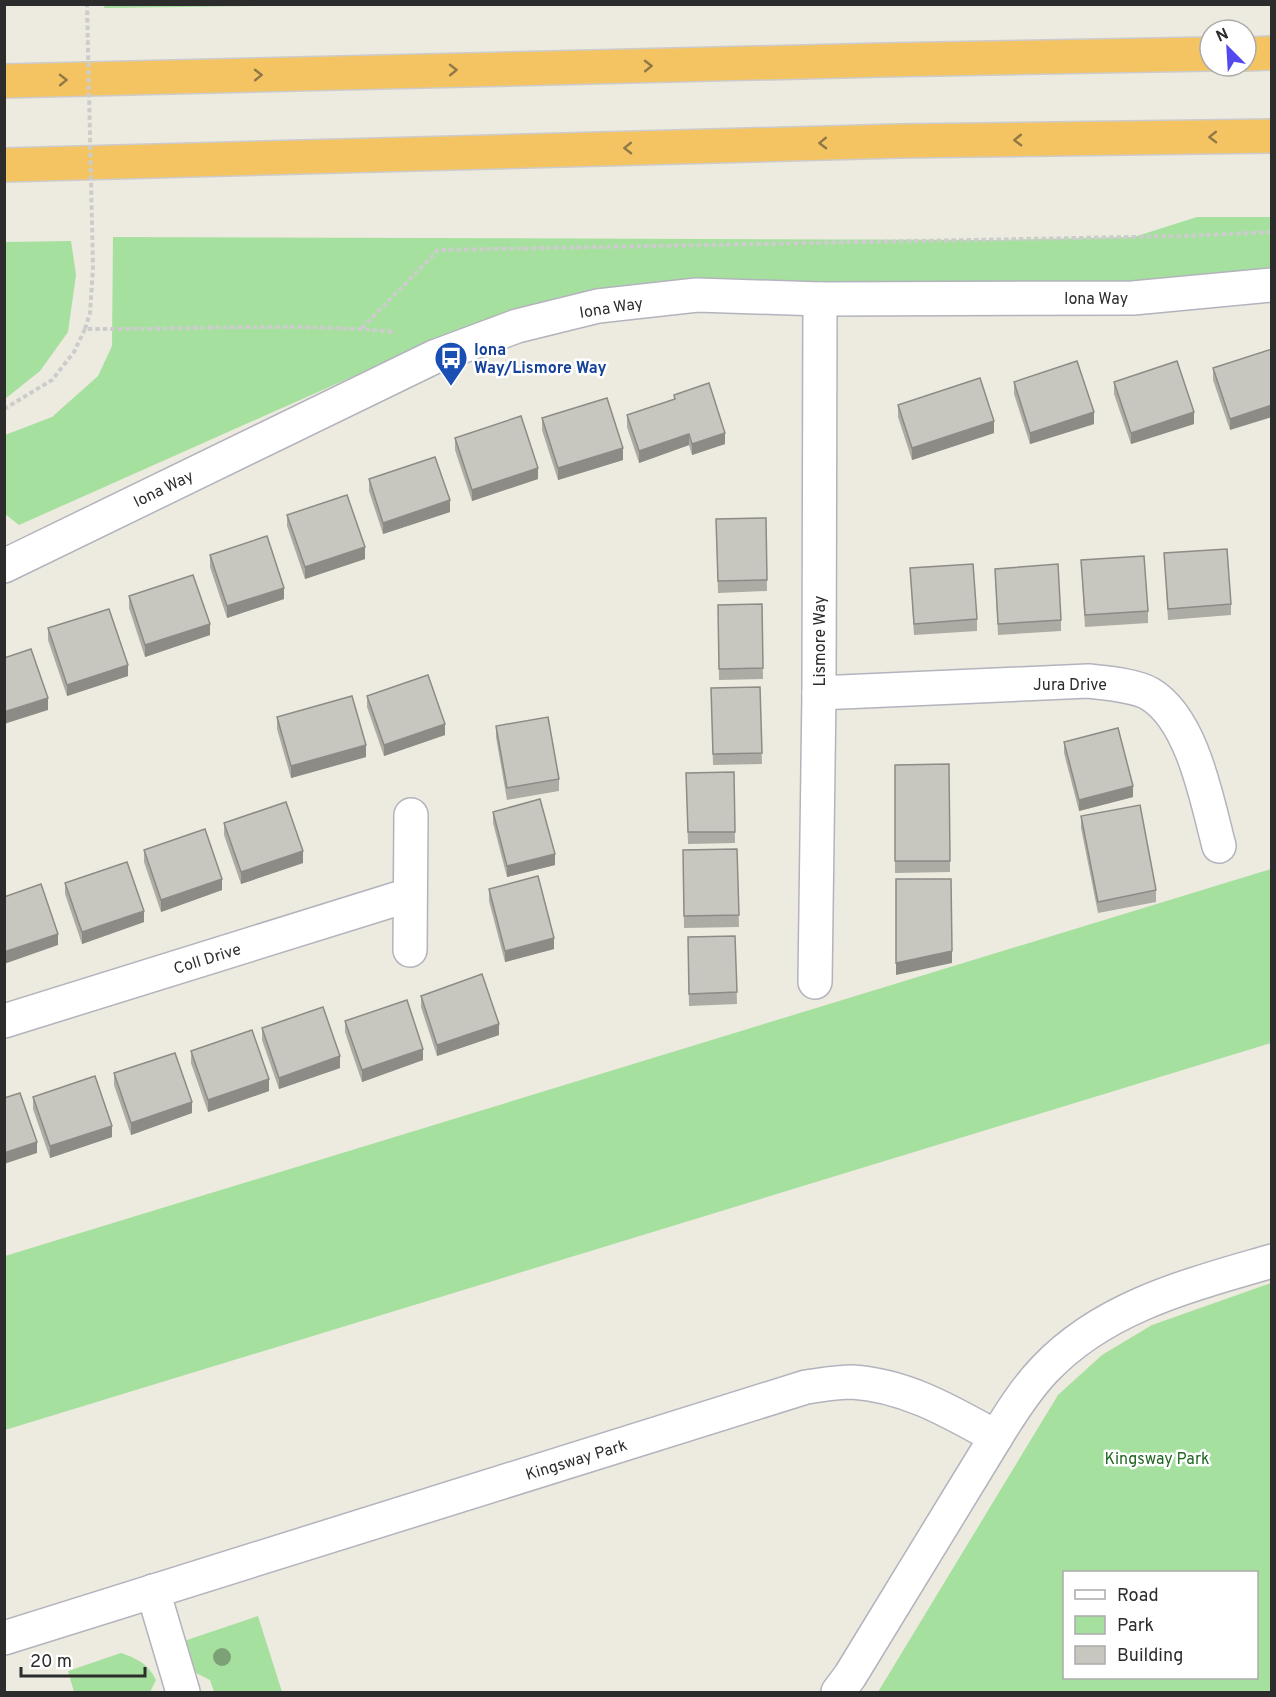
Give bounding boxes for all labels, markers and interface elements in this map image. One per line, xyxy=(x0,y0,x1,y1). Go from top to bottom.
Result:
north arrow xyxy=(1198,18,1258,78)
text: N xyxy=(1213,25,1232,48)
one-way arrow xyxy=(643,59,652,72)
one-way arrow xyxy=(448,64,457,76)
one-way arrow xyxy=(253,69,262,81)
one-way arrow xyxy=(58,73,67,86)
one-way arrow xyxy=(1209,131,1218,143)
one-way arrow xyxy=(1014,133,1023,146)
one-way arrow xyxy=(819,137,828,150)
one-way arrow xyxy=(624,142,633,155)
street label: Iona Way xyxy=(1064,290,1128,310)
street label: Iona Way xyxy=(578,294,645,324)
bus stop icon: Iona Way/Lismore Way xyxy=(433,340,469,387)
place label: Iona Way/Lismore Way xyxy=(474,341,607,379)
street label: Iona Way xyxy=(131,467,197,513)
street label: Lismore Way xyxy=(811,596,831,686)
street label: Jura Drive xyxy=(1033,676,1107,696)
street label: Coll Drive xyxy=(171,940,244,980)
street label: Kingsway Park xyxy=(523,1436,630,1486)
park label: Kingsway Park xyxy=(1104,1450,1210,1470)
legend xyxy=(1063,1571,1258,1679)
text: Road xyxy=(1117,1585,1159,1608)
text: Park xyxy=(1117,1615,1154,1638)
scale bar xyxy=(21,1640,146,1678)
text: Building xyxy=(1117,1645,1183,1668)
text: 20 m xyxy=(30,1651,72,1674)

